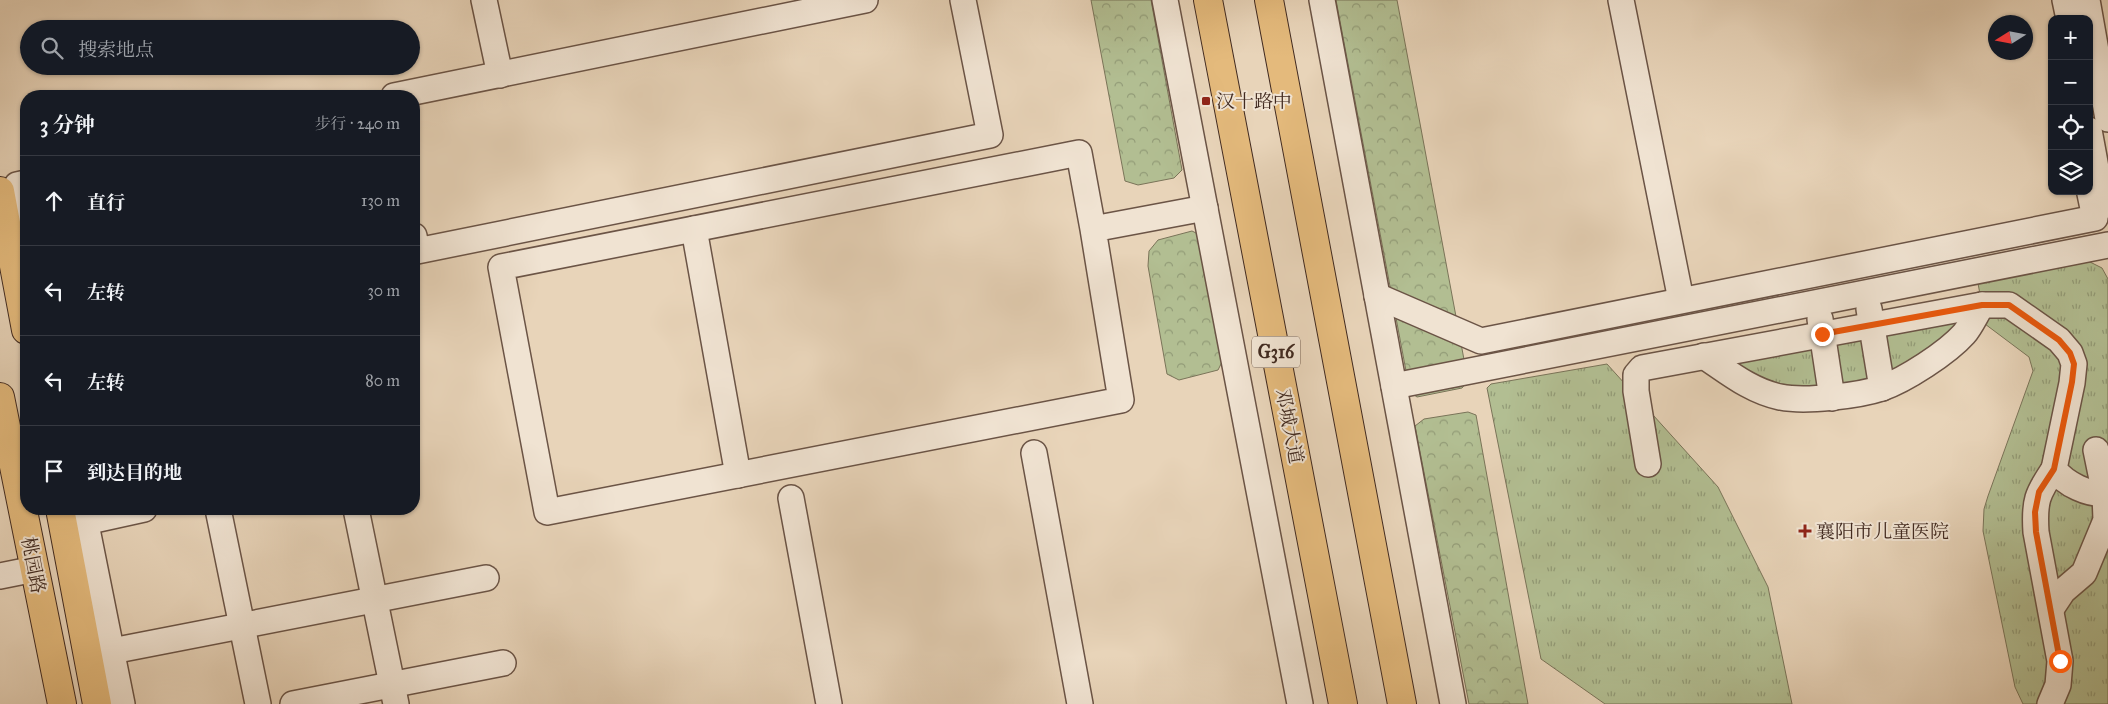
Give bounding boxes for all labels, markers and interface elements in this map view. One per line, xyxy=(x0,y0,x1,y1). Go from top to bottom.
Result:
north arrow xyxy=(1988,15,2033,60)
map controls xyxy=(2048,15,2093,195)
button: + xyxy=(2048,15,2093,60)
search box xyxy=(20,20,420,75)
icon: search xyxy=(38,34,66,62)
text: 搜索地点 xyxy=(78,38,154,61)
button: − xyxy=(2048,60,2093,105)
place label: 汉十路中 xyxy=(1216,90,1292,113)
marker: 汉十路中 xyxy=(1200,95,1212,107)
button: locate xyxy=(2048,105,2093,150)
text: 3 分钟 xyxy=(40,112,95,138)
text: 步行 · 240 m xyxy=(315,114,400,133)
button: layers xyxy=(2048,150,2093,195)
icon: ahead xyxy=(40,187,68,215)
text: 直行 xyxy=(87,191,125,214)
text: 130 m xyxy=(361,191,400,210)
icon: left xyxy=(40,277,68,305)
text: 左转 xyxy=(87,281,125,304)
text: 30 m xyxy=(367,281,400,300)
route end xyxy=(1811,323,1834,346)
road number: G316 xyxy=(1252,337,1300,368)
icon: left xyxy=(40,367,68,395)
text: 左转 xyxy=(87,371,125,394)
text: 80 m xyxy=(365,371,400,390)
street label: 邓城大道 xyxy=(1271,387,1308,466)
icon: arrive xyxy=(40,457,68,485)
text: 到达目的地 xyxy=(87,461,182,484)
place label: 襄阳市儿童医院 xyxy=(1816,520,1949,543)
marker: 襄阳市儿童医院 xyxy=(1798,524,1812,538)
street label: 桃园路 xyxy=(17,535,50,595)
route start xyxy=(2049,650,2072,673)

